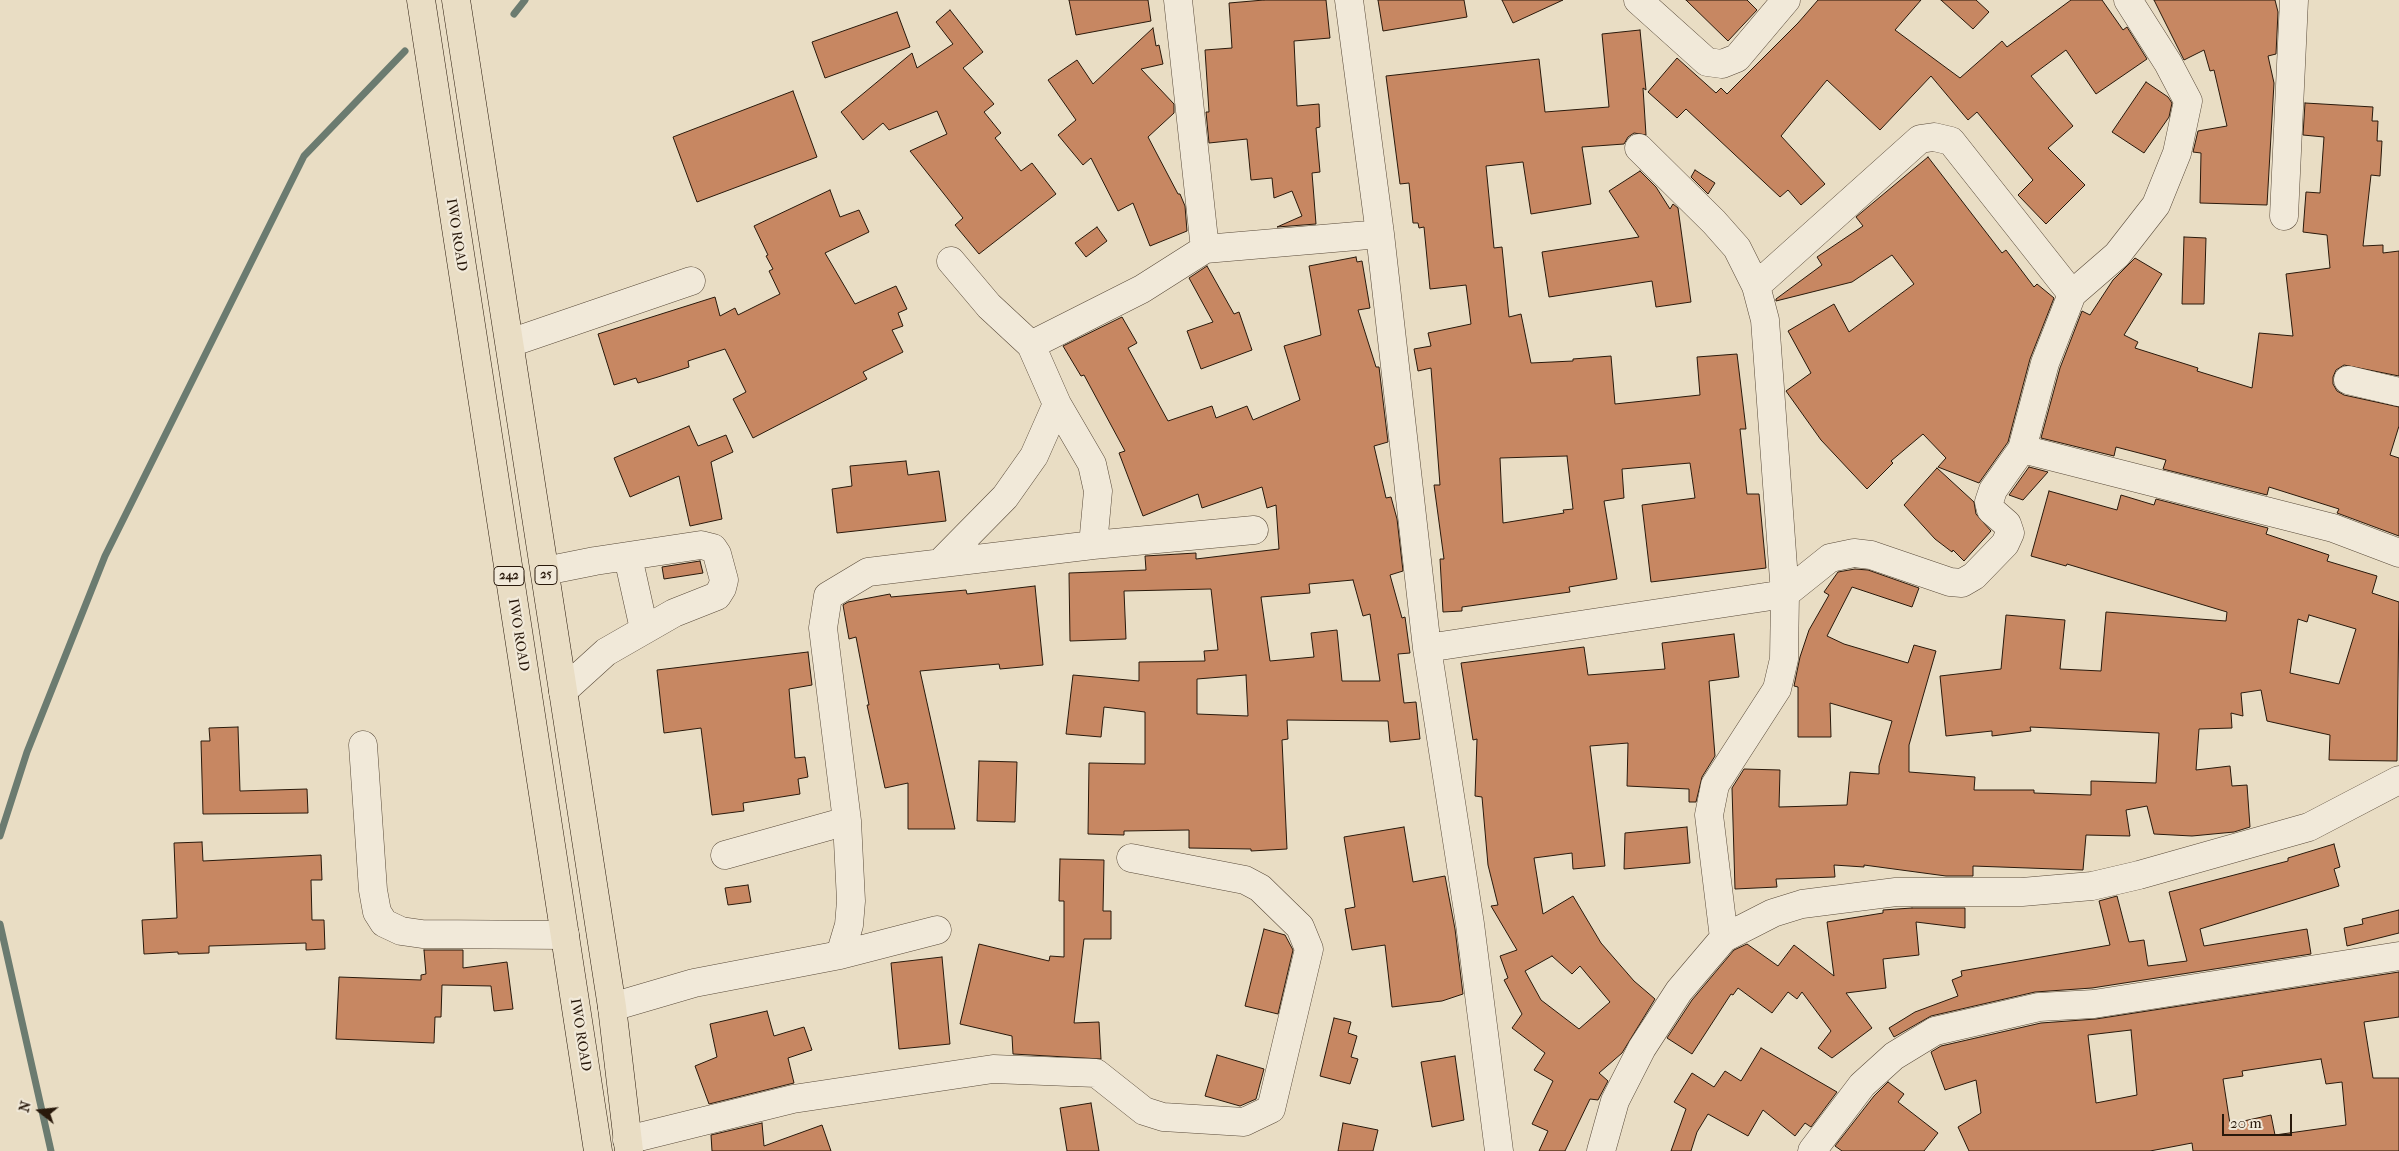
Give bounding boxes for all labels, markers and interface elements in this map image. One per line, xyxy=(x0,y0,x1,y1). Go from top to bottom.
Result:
street label: IWO ROAD xyxy=(442,197,470,273)
road number: 242 xyxy=(494,566,524,586)
road number: 25 xyxy=(535,566,557,584)
street label: IWO ROAD xyxy=(504,597,532,673)
street label: IWO ROAD xyxy=(566,997,594,1073)
north arrow xyxy=(15,1086,65,1136)
text: N xyxy=(15,1099,35,1114)
scale bar xyxy=(2224,1104,2294,1136)
text: 20 m xyxy=(2230,1114,2262,1132)

